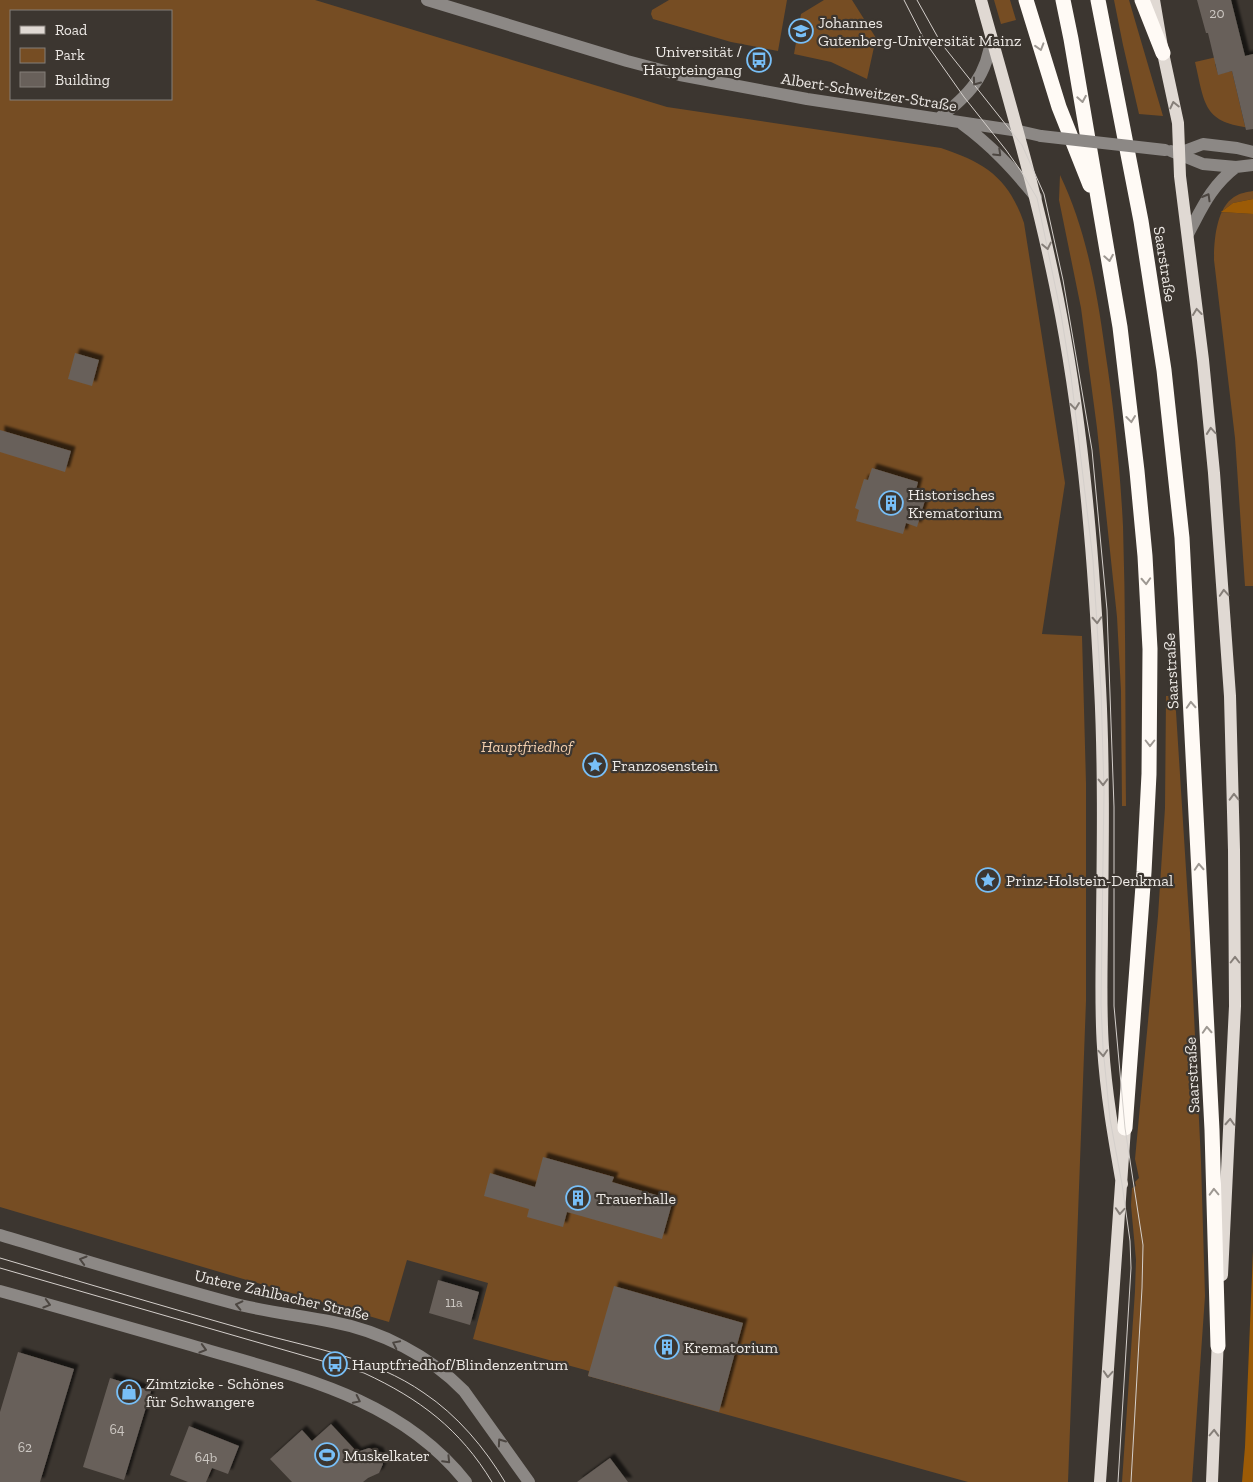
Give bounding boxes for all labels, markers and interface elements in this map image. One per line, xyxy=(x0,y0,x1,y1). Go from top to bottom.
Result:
house number: 20 xyxy=(1209,5,1225,22)
legend xyxy=(10,10,172,100)
place label: Johannes Gutenberg-Universität Mainz xyxy=(818,13,1021,50)
school or university icon: Johannes Gutenberg-Universität Mainz xyxy=(788,18,814,44)
text: Road xyxy=(55,21,88,39)
place label: Universität / Haupteingang xyxy=(643,42,743,79)
one-way arrow xyxy=(1035,42,1045,50)
text: Park xyxy=(55,46,85,64)
bus stop icon: Universität / Haupteingang xyxy=(746,47,772,73)
street label: Albert-Schweitzer-Straße xyxy=(780,69,958,115)
text: Building xyxy=(55,71,110,89)
one-way arrow xyxy=(973,76,982,86)
one-way arrow xyxy=(1076,95,1086,104)
one-way arrow xyxy=(1169,101,1180,110)
one-way arrow xyxy=(992,147,1001,156)
one-way arrow xyxy=(1201,194,1211,203)
street label: Saarstraße xyxy=(1150,225,1180,303)
one-way arrow xyxy=(1041,242,1051,251)
one-way arrow xyxy=(1103,254,1113,263)
one-way arrow xyxy=(1192,307,1203,315)
one-way arrow xyxy=(1069,402,1080,410)
one-way arrow xyxy=(1125,416,1136,424)
one-way arrow xyxy=(1205,427,1216,435)
place label: Historisches Krematorium xyxy=(908,485,1002,522)
building icon: Historisches Krematorium xyxy=(878,490,904,516)
one-way arrow xyxy=(1141,577,1152,585)
one-way arrow xyxy=(1218,589,1229,597)
one-way arrow xyxy=(1091,616,1102,624)
street label: Saarstraße xyxy=(1160,633,1182,709)
one-way arrow xyxy=(1185,701,1196,709)
park label: Hauptfriedhof xyxy=(481,737,575,756)
one-way arrow xyxy=(1145,740,1155,748)
place icon: Franzosenstein xyxy=(582,752,608,778)
place label: Franzosenstein xyxy=(612,756,719,775)
one-way arrow xyxy=(1098,779,1109,787)
one-way arrow xyxy=(1228,793,1239,801)
one-way arrow xyxy=(1194,863,1205,871)
place icon: Prinz-Holstein-Denkmal xyxy=(975,867,1001,893)
place label: Prinz-Holstein-Denkmal xyxy=(1006,871,1173,890)
one-way arrow xyxy=(1230,956,1240,964)
one-way arrow xyxy=(1202,1025,1212,1033)
street label: Saarstraße xyxy=(1181,1037,1203,1113)
one-way arrow xyxy=(1098,1049,1109,1057)
one-way arrow xyxy=(1224,1118,1235,1126)
building icon: Trauerhalle xyxy=(565,1185,591,1211)
one-way arrow xyxy=(1208,1188,1219,1196)
place label: Trauerhalle xyxy=(596,1189,676,1208)
one-way arrow xyxy=(1115,1208,1126,1216)
one-way arrow xyxy=(79,1255,88,1265)
street label: Untere Zahlbacher Straße xyxy=(193,1266,371,1324)
house number: 11a xyxy=(445,1294,463,1311)
one-way arrow xyxy=(42,1298,51,1309)
one-way arrow xyxy=(236,1300,244,1310)
building icon: Krematorium xyxy=(654,1334,680,1360)
place label: Krematorium xyxy=(684,1338,778,1357)
one-way arrow xyxy=(392,1340,401,1350)
one-way arrow xyxy=(198,1344,207,1354)
bus stop icon: Hauptfriedhof/Blindenzentrum xyxy=(322,1351,348,1377)
place label: Hauptfriedhof/Blindenzentrum xyxy=(352,1355,568,1374)
one-way arrow xyxy=(1103,1370,1114,1378)
place label: Zimtzicke - Schönes für Schwangere xyxy=(146,1374,284,1411)
shop icon: Zimtzicke - Schönes für Schwangere xyxy=(116,1379,142,1405)
one-way arrow xyxy=(352,1394,361,1404)
house number: 64 xyxy=(110,1421,125,1438)
one-way arrow xyxy=(1209,1429,1220,1437)
one-way arrow xyxy=(498,1438,507,1448)
house number: 62 xyxy=(18,1439,32,1456)
sports icon: Muskelkater xyxy=(314,1442,340,1468)
place label: Muskelkater xyxy=(344,1446,430,1465)
house number: 64b xyxy=(195,1449,217,1466)
one-way arrow xyxy=(441,1454,450,1463)

